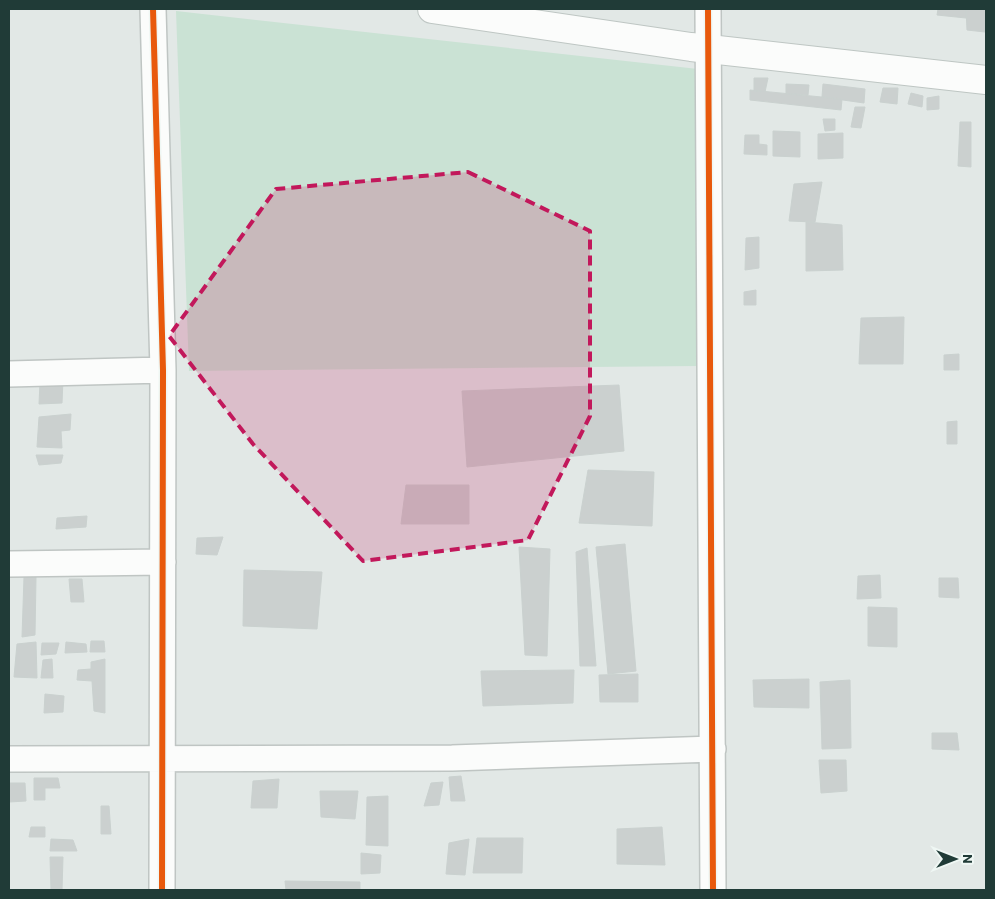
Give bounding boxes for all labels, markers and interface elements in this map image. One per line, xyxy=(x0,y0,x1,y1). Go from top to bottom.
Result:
north arrow xyxy=(930,834,980,884)
text: N xyxy=(960,854,977,864)

